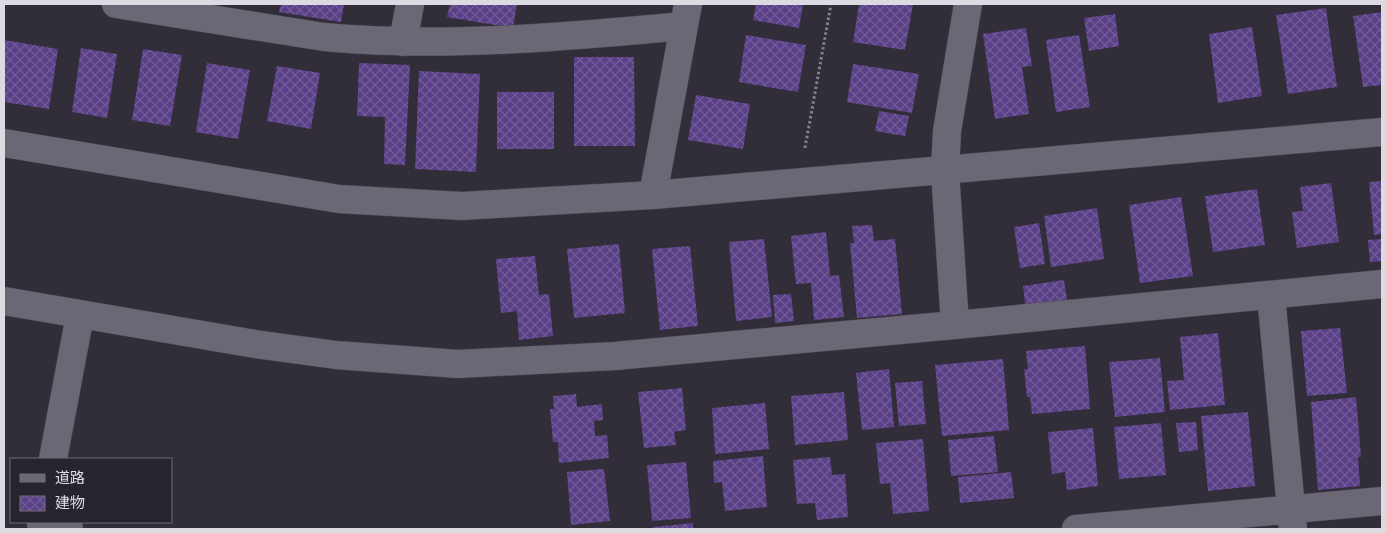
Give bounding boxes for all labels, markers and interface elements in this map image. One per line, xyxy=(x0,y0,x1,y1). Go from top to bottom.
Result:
legend xyxy=(10,458,172,523)
text: 道路 xyxy=(55,469,85,488)
text: 建物 xyxy=(55,494,85,513)

